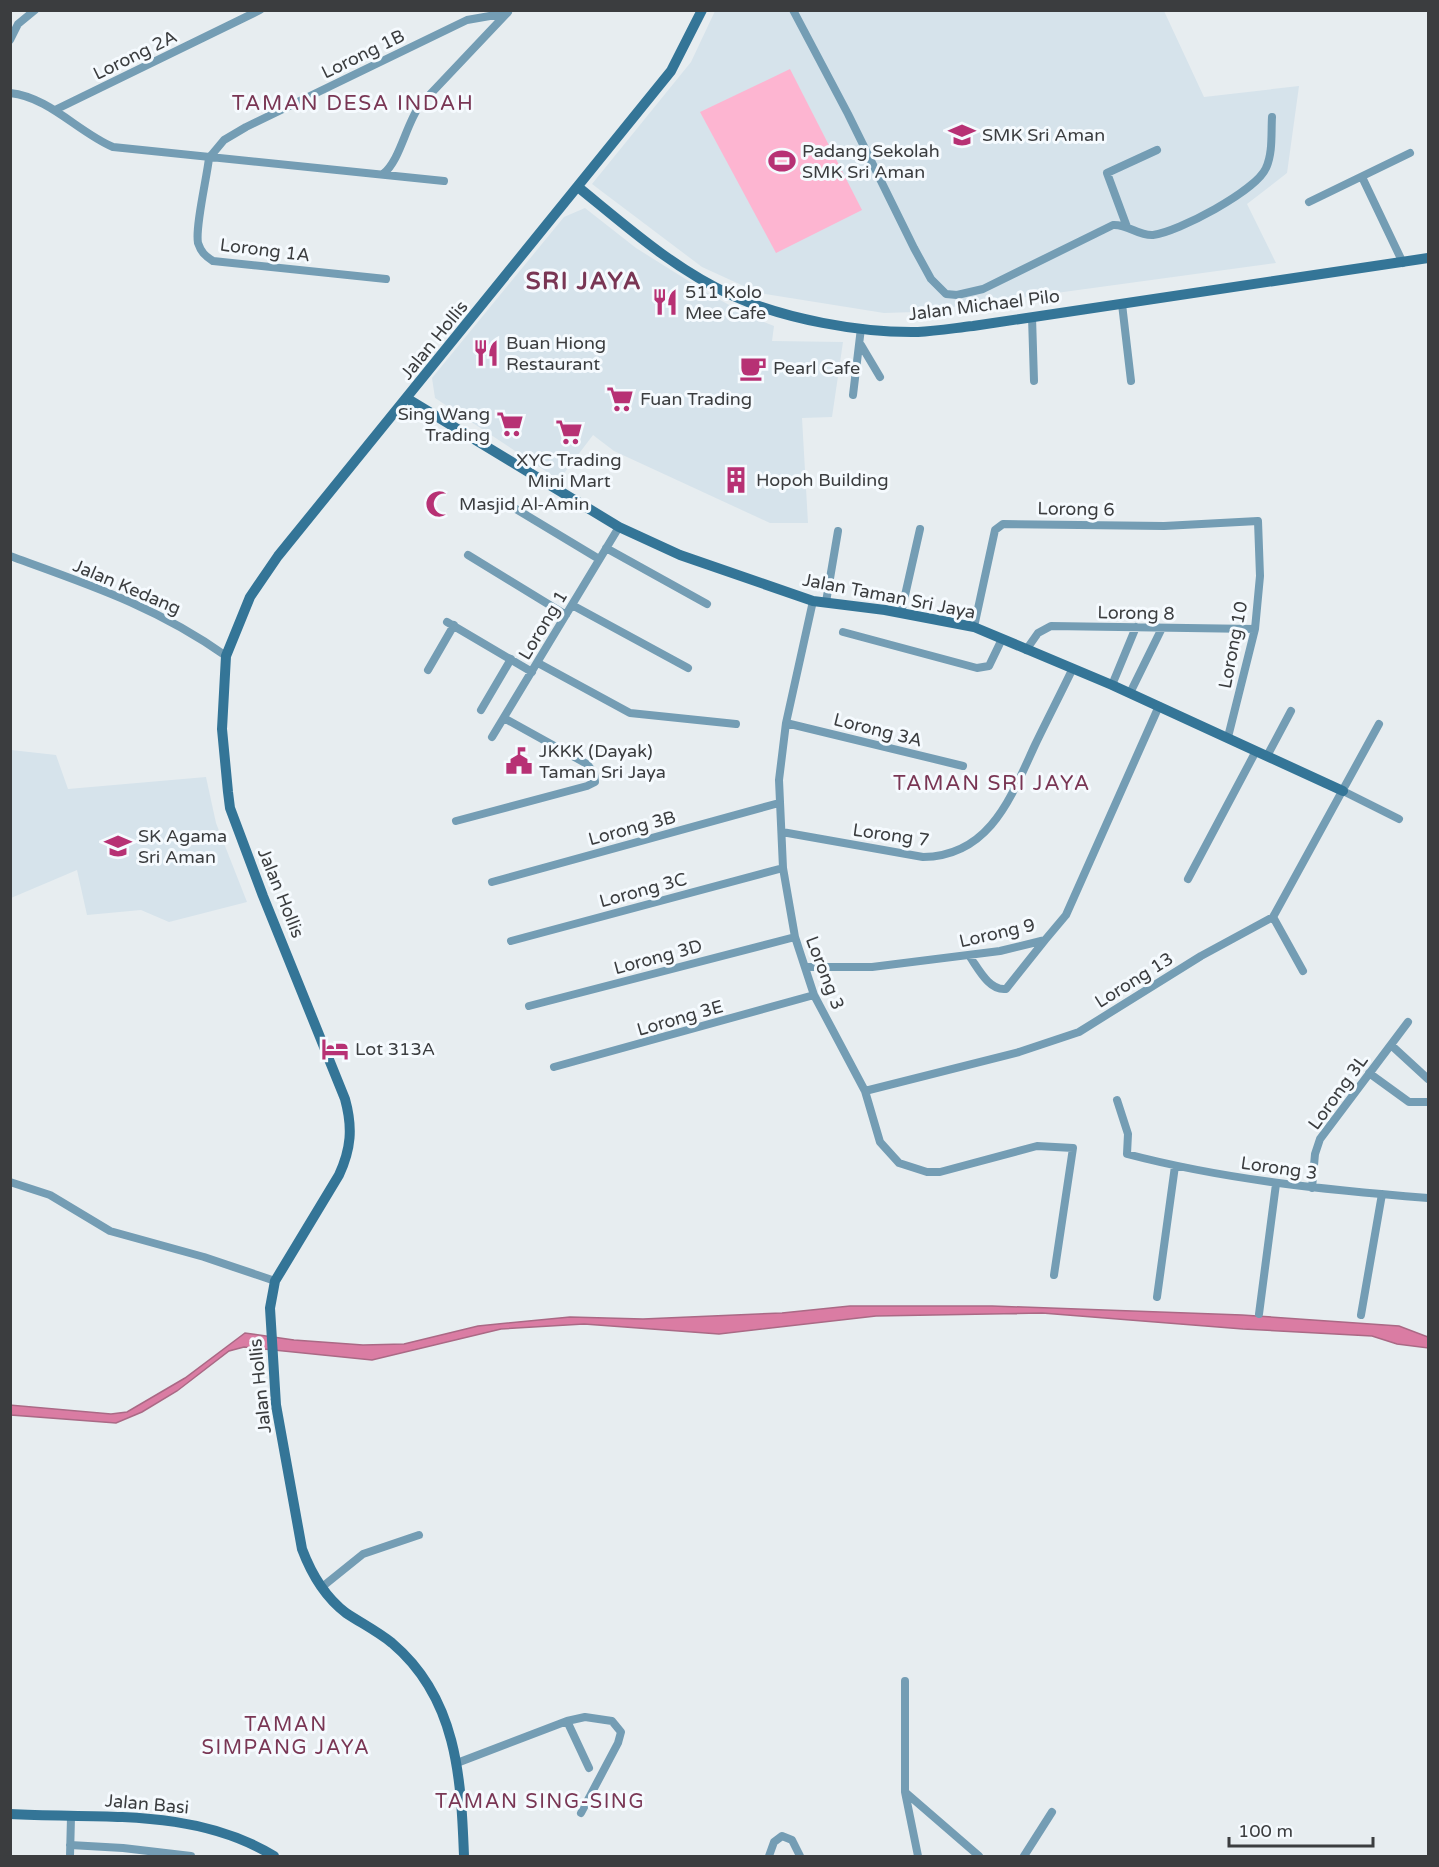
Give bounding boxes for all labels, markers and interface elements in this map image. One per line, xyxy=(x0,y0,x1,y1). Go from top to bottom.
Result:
street label: Lorong 1B xyxy=(318,24,408,84)
street label: Lorong 2A xyxy=(89,25,181,85)
district label: TAMAN DESA INDAH xyxy=(232,91,474,116)
school or university icon: SMK Sri Aman xyxy=(947,120,977,150)
place label: SMK Sri Aman xyxy=(982,124,1105,146)
place label: Padang Sekolah SMK Sri Aman xyxy=(802,140,940,183)
sports icon: Padang Sekolah SMK Sri Aman xyxy=(767,146,797,176)
street label: Lorong 1A xyxy=(219,234,311,266)
district label: SRI JAYA xyxy=(526,267,642,296)
place label: 511 Kolo Mee Cafe xyxy=(685,281,766,324)
street label: Jalan Michael Pilo xyxy=(907,285,1061,325)
restaurant icon: 511 Kolo Mee Cafe xyxy=(650,287,680,317)
street label: Jalan Hollis xyxy=(396,296,472,384)
place label: Buan Hiong Restaurant xyxy=(506,332,606,375)
restaurant icon: Buan Hiong Restaurant xyxy=(471,338,501,368)
cafe icon: Pearl Cafe xyxy=(738,353,768,383)
place label: Pearl Cafe xyxy=(773,357,860,379)
supermarket icon: Fuan Trading xyxy=(605,384,635,414)
place label: Fuan Trading xyxy=(640,388,752,410)
place label: Sing Wang Trading xyxy=(398,403,490,446)
supermarket icon: Sing Wang Trading xyxy=(495,409,525,439)
supermarket icon: XYC Trading Mini Mart xyxy=(554,417,584,447)
place label: XYC Trading Mini Mart xyxy=(516,449,622,492)
building icon: Hopoh Building xyxy=(721,465,751,495)
place label: Hopoh Building xyxy=(756,469,889,491)
mosque icon: Masjid Al-Amin xyxy=(424,489,454,519)
place label: Masjid Al-Amin xyxy=(459,493,589,515)
street label: Lorong 6 xyxy=(1037,497,1115,521)
street label: Jalan Kedang xyxy=(70,554,184,620)
street label: Jalan Taman Sri Jaya xyxy=(801,568,977,624)
street label: Lorong 1 xyxy=(514,586,572,664)
street label: Lorong 10 xyxy=(1214,599,1252,691)
street label: Lorong 8 xyxy=(1097,601,1175,625)
street label: Lorong 3A xyxy=(831,708,925,752)
place label: JKKK (Dayak) Taman Sri Jaya xyxy=(539,740,666,783)
public building icon: JKKK (Dayak) Taman Sri Jaya xyxy=(504,746,534,776)
district label: TAMAN SRI JAYA xyxy=(893,771,1091,796)
street label: Lorong 3B xyxy=(586,806,678,850)
street label: Lorong 7 xyxy=(851,819,931,851)
place label: SK Agama Sri Aman xyxy=(138,825,227,868)
school or university icon: SK Agama Sri Aman xyxy=(103,831,133,861)
street label: Jalan Hollis xyxy=(253,845,309,941)
street label: Lorong 3C xyxy=(597,868,689,912)
street label: Lorong 9 xyxy=(957,914,1037,952)
street label: Lorong 3 xyxy=(801,933,849,1013)
street label: Lorong 3D xyxy=(611,935,705,979)
street label: Lorong 13 xyxy=(1091,947,1177,1013)
street label: Lorong 3E xyxy=(634,995,726,1041)
hotel icon: Lot 313A xyxy=(320,1034,350,1064)
place label: Lot 313A xyxy=(355,1038,435,1060)
street label: Lorong 3L xyxy=(1303,1050,1373,1134)
street label: Lorong 3 xyxy=(1239,1152,1319,1184)
street label: Jalan Hollis xyxy=(244,1338,276,1434)
district label: TAMAN SIMPANG JAYA xyxy=(202,1713,370,1760)
street label: Jalan Basi xyxy=(104,1789,190,1819)
district label: TAMAN SING-SING xyxy=(435,1790,645,1814)
scale bar xyxy=(1229,1810,1373,1848)
text: 100 m xyxy=(1238,1820,1293,1842)

